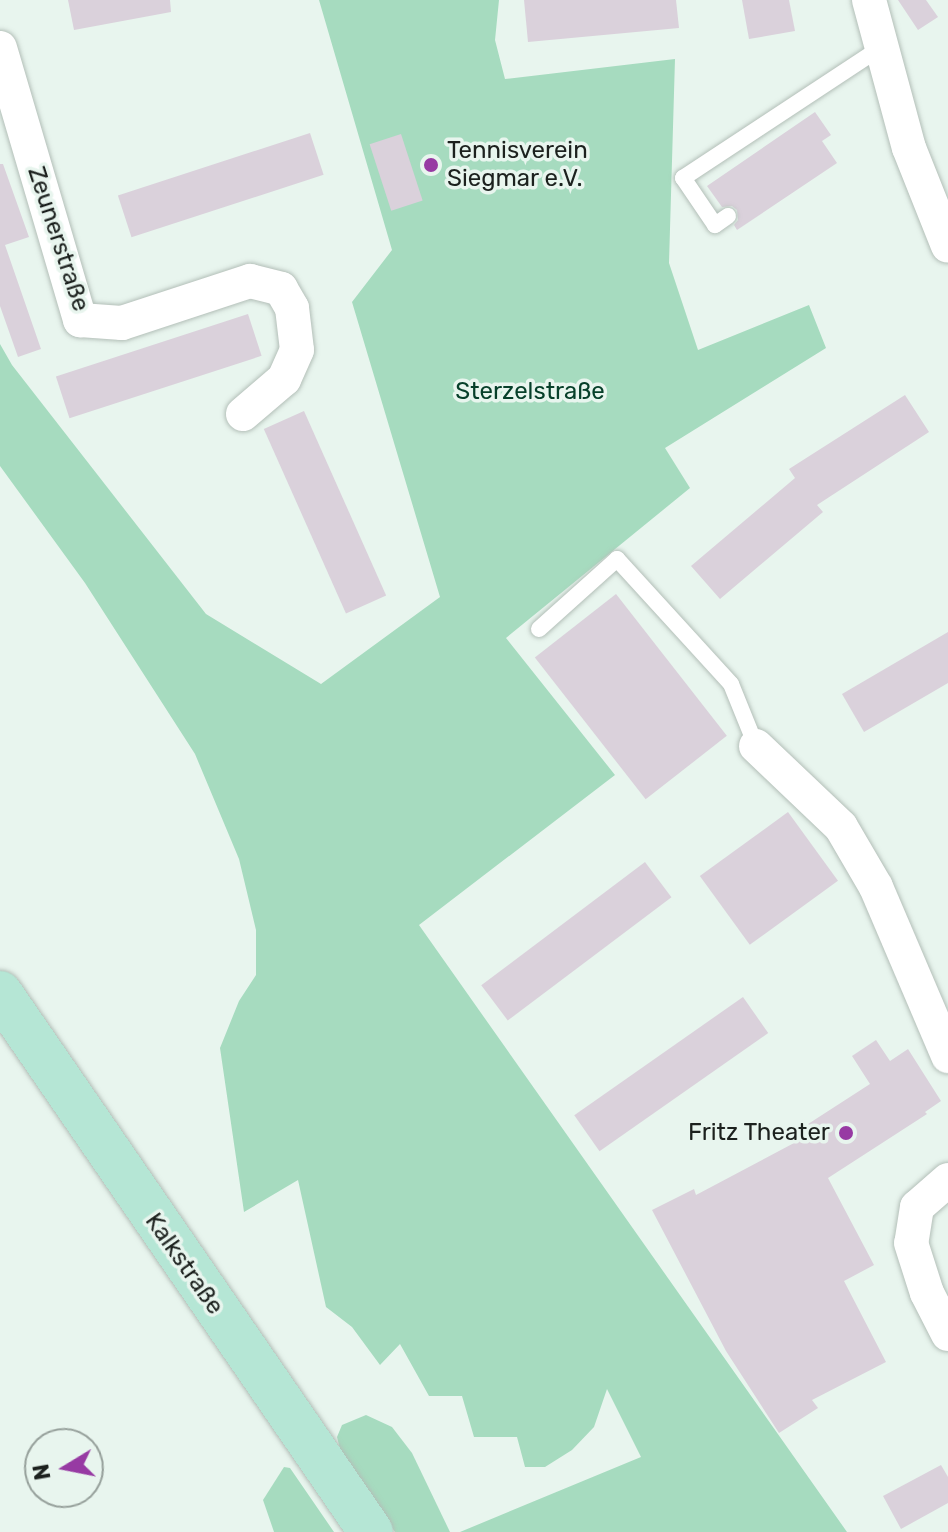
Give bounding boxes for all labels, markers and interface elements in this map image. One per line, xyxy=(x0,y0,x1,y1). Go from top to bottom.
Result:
place label: Tennisverein Siegmar e.V. xyxy=(447,137,588,193)
marker: Tennisverein Siegmar e.V. xyxy=(422,156,440,174)
street label: Zeunerstraße xyxy=(21,163,95,315)
park label: Sterzelstraße xyxy=(455,378,605,406)
place label: Fritz Theater xyxy=(687,1119,830,1147)
marker: Fritz Theater xyxy=(837,1124,855,1142)
street label: Kalkstraße xyxy=(139,1208,229,1320)
north arrow xyxy=(24,1428,104,1508)
text: N xyxy=(27,1462,57,1482)

